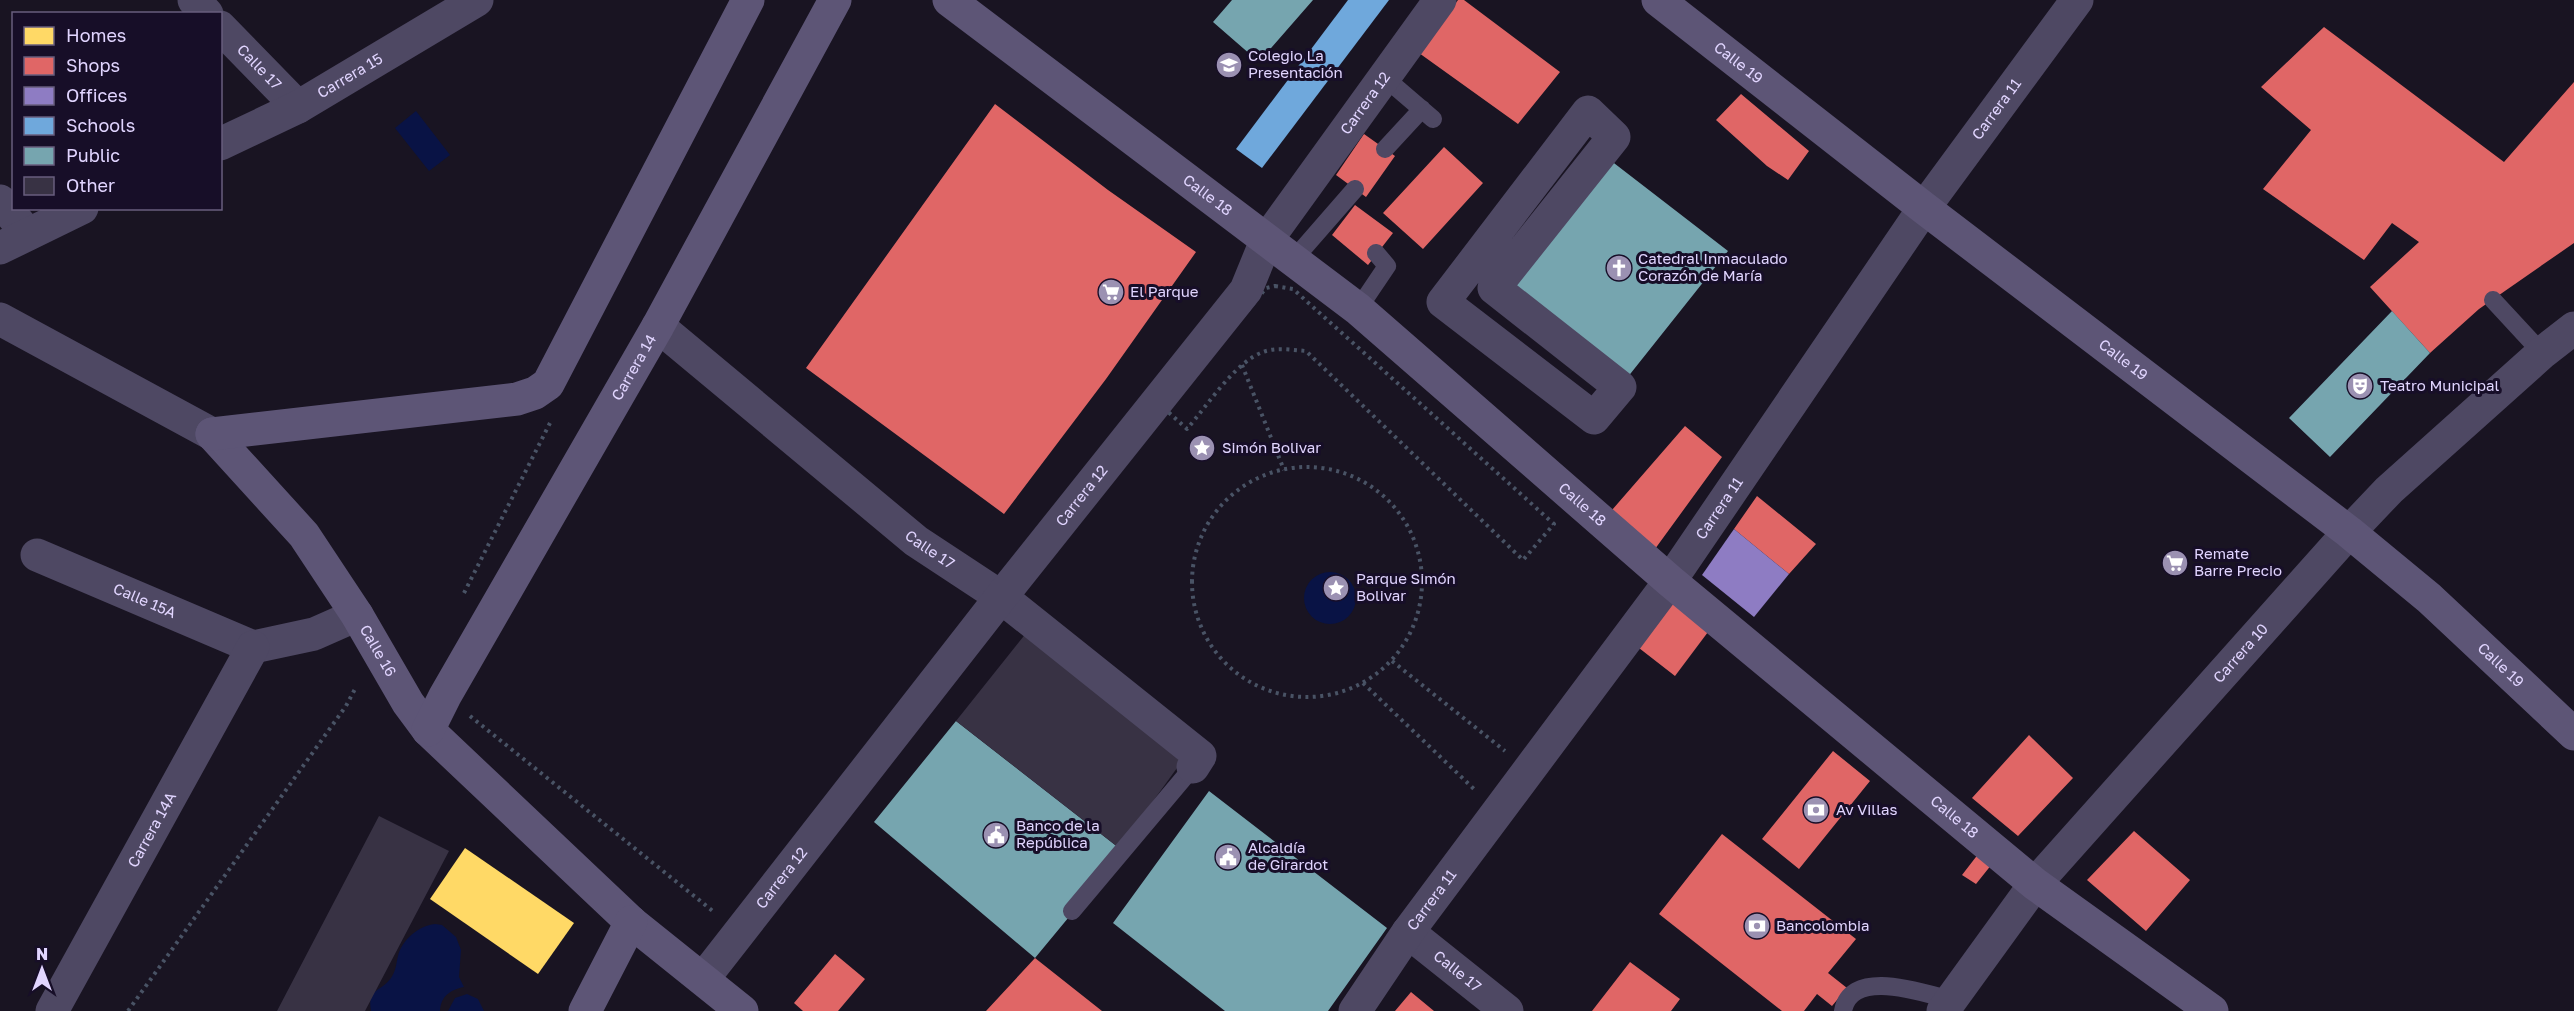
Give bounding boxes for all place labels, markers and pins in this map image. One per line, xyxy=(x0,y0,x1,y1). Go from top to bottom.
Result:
place label: Colegio La Presentación xyxy=(1248,46,1343,81)
school or university icon: Colegio La Presentación xyxy=(1214,50,1244,80)
place label: Catedral Inmaculado Corazón de María xyxy=(1638,249,1788,284)
church icon: Catedral Inmaculado Corazón de María xyxy=(1604,253,1634,283)
supermarket icon: El Parque xyxy=(1096,277,1126,307)
place label: El Parque xyxy=(1130,282,1199,300)
theatre icon: Teatro Municipal xyxy=(2345,371,2375,401)
place label: Teatro Municipal xyxy=(2380,376,2500,394)
place icon: Simón Bolivar xyxy=(1187,433,1217,463)
place label: Simón Bolivar xyxy=(1222,438,1321,456)
place label: Remate Barre Precio xyxy=(2194,544,2282,579)
supermarket icon: Remate Barre Precio xyxy=(2160,548,2190,578)
place label: Parque Simón Bolivar xyxy=(1356,569,1456,604)
place icon: Parque Simón Bolivar xyxy=(1321,573,1351,603)
bank icon: Av Villas xyxy=(1801,795,1831,825)
place label: Av Villas xyxy=(1836,800,1897,818)
place label: Banco de la República xyxy=(1016,816,1100,851)
public building icon: Banco de la República xyxy=(981,820,1011,850)
place label: Alcaldía de Girardot xyxy=(1248,838,1328,873)
public building icon: Alcaldía de Girardot xyxy=(1213,842,1243,872)
bank icon: Bancolombia xyxy=(1742,911,1772,941)
place label: Bancolombia xyxy=(1776,916,1870,934)

